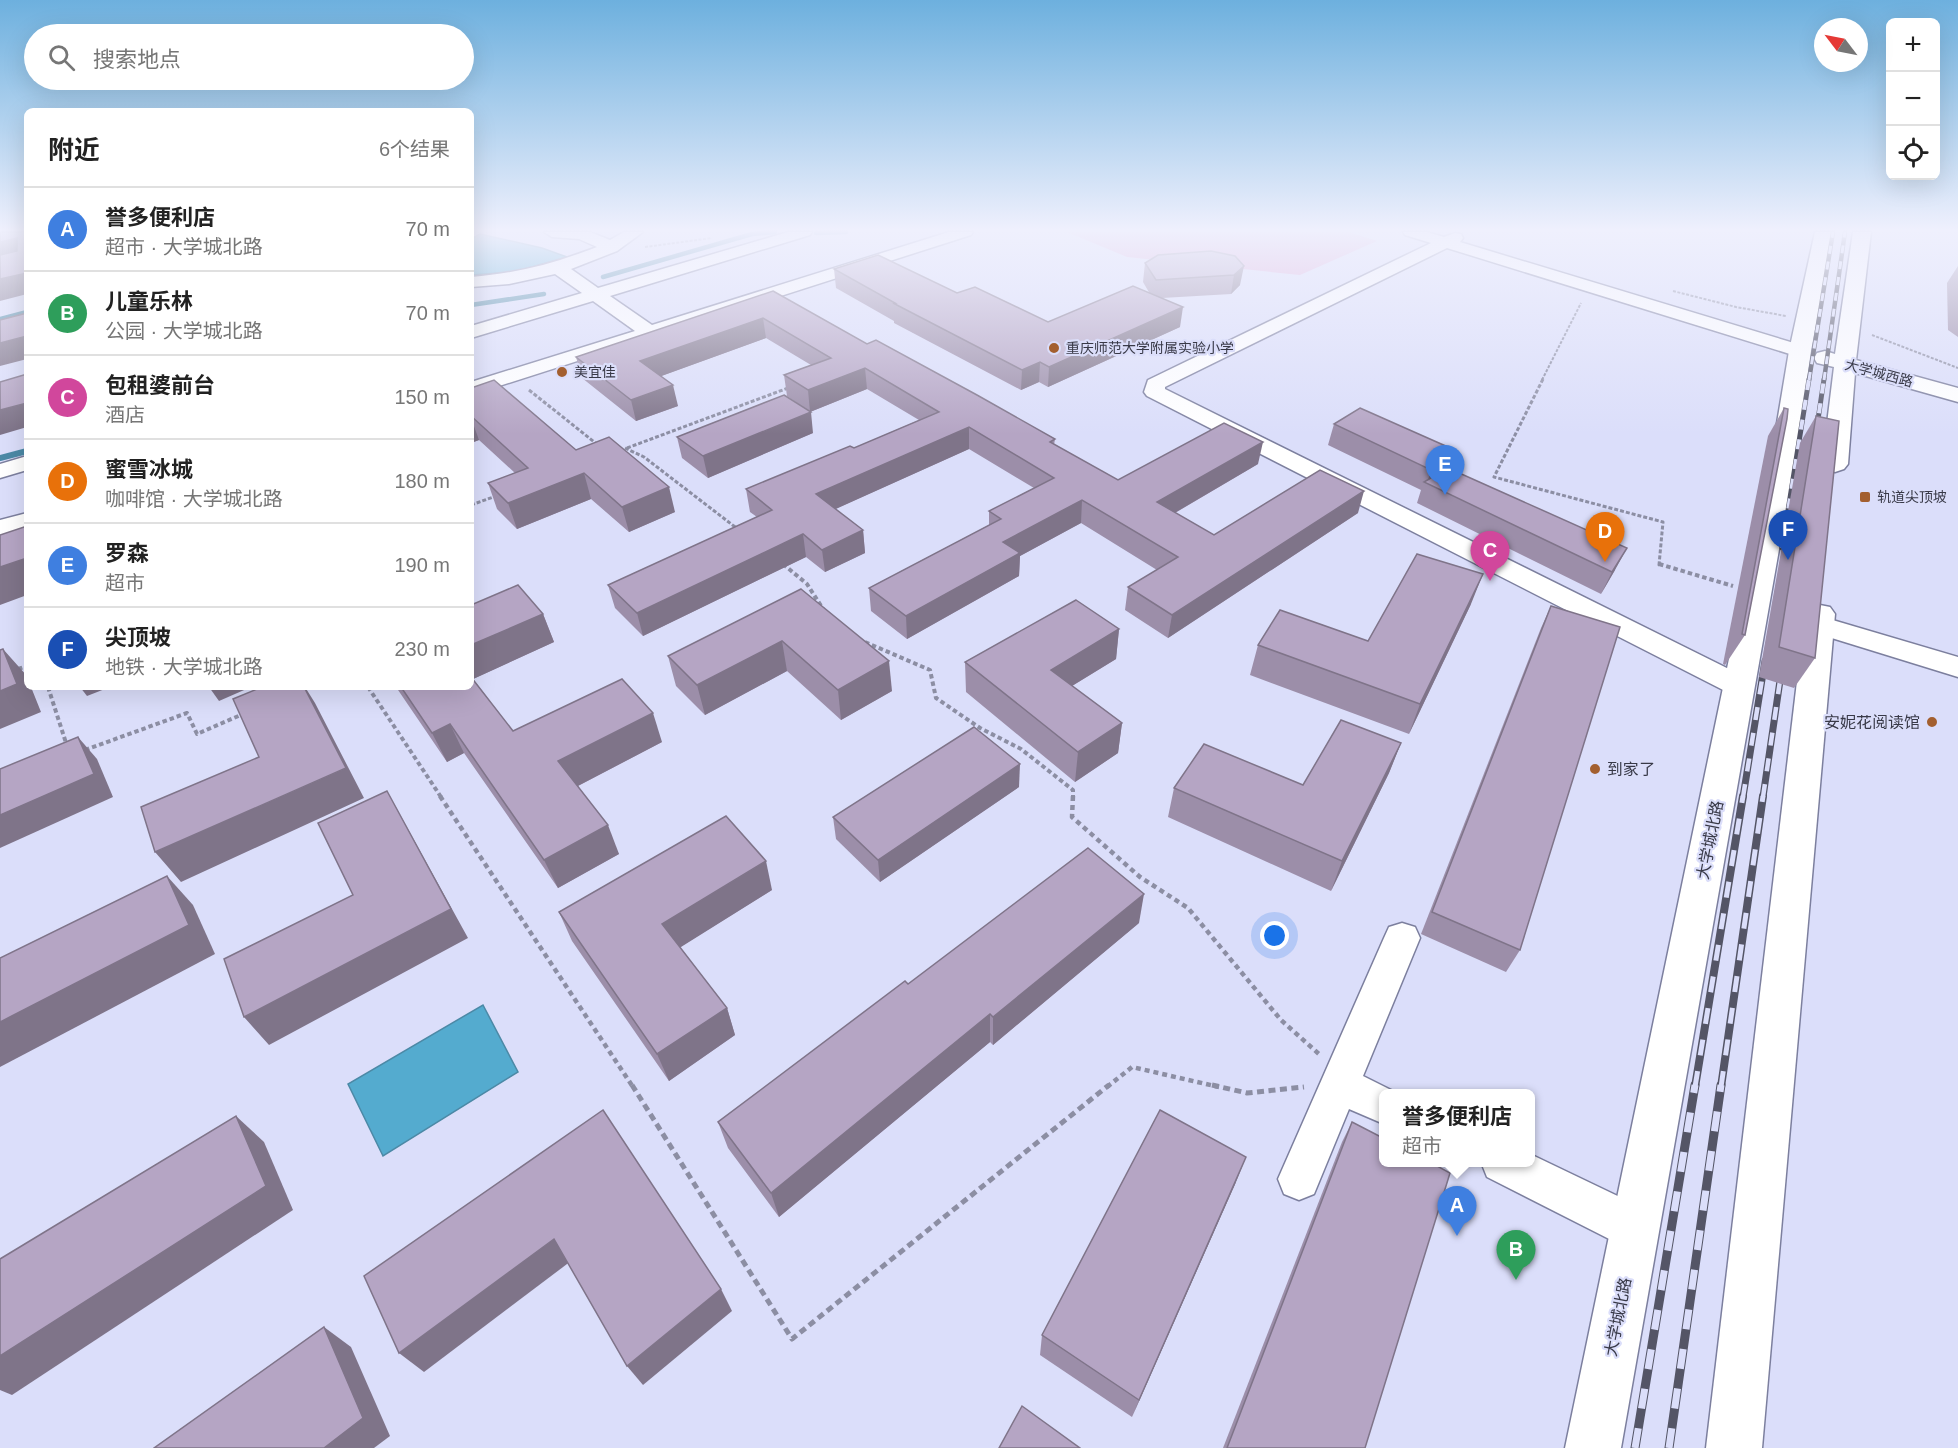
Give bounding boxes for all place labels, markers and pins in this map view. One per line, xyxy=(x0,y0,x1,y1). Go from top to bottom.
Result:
place label: 重庆师范大学附属实验小学 xyxy=(1066,340,1234,356)
marker: 重庆师范大学附属实验小学 xyxy=(1047,341,1061,355)
place label: 美宜佳 xyxy=(574,364,616,380)
marker: 美宜佳 xyxy=(555,365,569,379)
pin: E xyxy=(1426,446,1464,495)
place label: 轨道尖顶坡 xyxy=(1877,489,1947,505)
marker: 轨道尖顶坡 xyxy=(1858,490,1872,504)
pin: F xyxy=(1768,510,1808,560)
pin: D xyxy=(1586,512,1624,562)
pin: C xyxy=(1470,532,1510,581)
place label: 安妮花阅读馆 xyxy=(1824,714,1920,731)
marker: 安妮花阅读馆 xyxy=(1925,715,1939,729)
place label: 到家了 xyxy=(1607,761,1655,778)
marker: 到家了 xyxy=(1588,762,1602,776)
pin: A xyxy=(1438,1186,1476,1236)
pin: B xyxy=(1496,1230,1536,1280)

